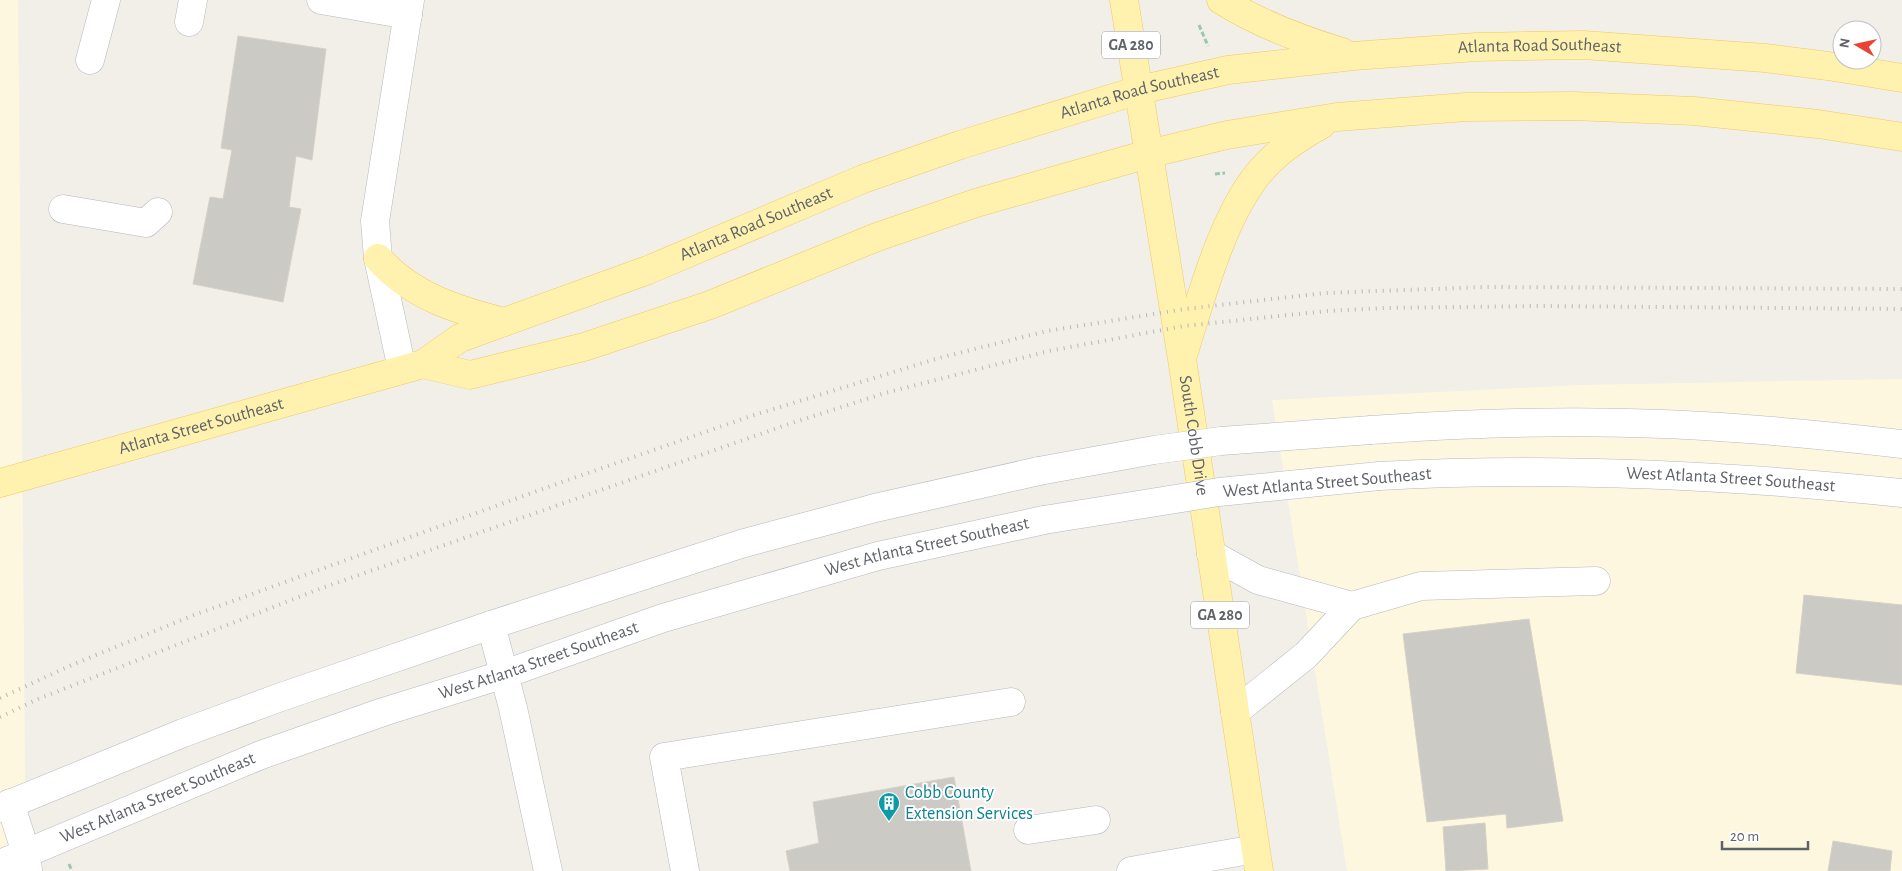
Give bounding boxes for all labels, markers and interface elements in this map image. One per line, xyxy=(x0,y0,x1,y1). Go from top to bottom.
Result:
north arrow xyxy=(1832,20,1882,70)
road number: GA 280 xyxy=(1102,32,1160,58)
street label: Atlanta Road Southeast xyxy=(1457,36,1622,57)
text: N xyxy=(1837,37,1853,49)
street label: Atlanta Road Southeast xyxy=(1058,63,1221,123)
street label: Atlanta Road Southeast xyxy=(677,184,835,264)
street label: South Cobb Drive xyxy=(1176,374,1211,497)
street label: Atlanta Street Southeast xyxy=(117,395,286,458)
street label: West Atlanta Street Southeast xyxy=(1626,464,1836,496)
street label: West Atlanta Street Southeast xyxy=(1222,465,1432,501)
street label: West Atlanta Street Southeast xyxy=(823,514,1031,580)
road number: GA 280 xyxy=(1191,602,1249,628)
street label: West Atlanta Street Southeast xyxy=(437,618,641,703)
street label: West Atlanta Street Southeast xyxy=(58,749,258,847)
place label: Cobb County Extension Services xyxy=(905,784,1033,823)
building icon: Cobb County Extension Services xyxy=(877,791,901,822)
scale bar xyxy=(1722,818,1808,850)
text: 20 m xyxy=(1730,829,1759,844)

